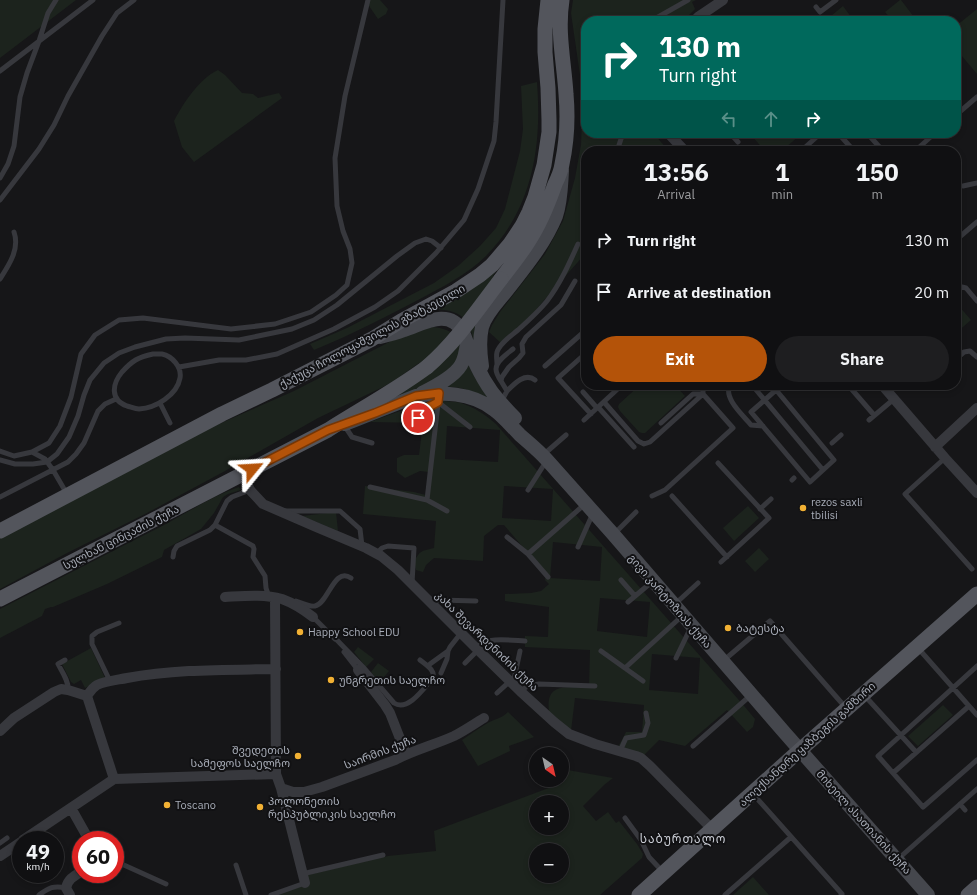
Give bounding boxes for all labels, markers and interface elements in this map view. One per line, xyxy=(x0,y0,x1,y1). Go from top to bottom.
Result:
text: 130 m xyxy=(659,28,741,65)
icon: right xyxy=(593,32,645,84)
text: Turn right xyxy=(659,64,737,87)
icon: left xyxy=(718,108,740,130)
icon: ahead xyxy=(760,108,782,130)
icon: right xyxy=(802,108,824,130)
text: 13:56 xyxy=(643,156,709,188)
text: 1 xyxy=(775,156,789,188)
text: 150 xyxy=(855,156,899,188)
text: Arrival xyxy=(657,186,695,203)
text: min xyxy=(771,186,793,203)
text: m xyxy=(871,186,883,203)
icon: right xyxy=(593,229,615,251)
text: Turn right xyxy=(627,231,696,250)
text: 130 m xyxy=(905,231,949,250)
street label: ქაქუცა ჩოლოყაშვილის გზატკეცილი xyxy=(277,281,467,391)
icon: arrive xyxy=(593,281,615,303)
text: Arrive at destination xyxy=(627,283,771,302)
text: 20 m xyxy=(914,283,949,302)
button: Exit xyxy=(593,336,767,382)
button: Share xyxy=(775,336,949,382)
pin xyxy=(401,401,435,435)
icon: arrive xyxy=(407,407,429,429)
position arrow xyxy=(231,448,273,490)
place label: rezos saxli tbilisi xyxy=(811,495,863,522)
street label: სულხან ცინცაძის ქუჩა xyxy=(61,502,181,572)
marker: rezos saxli tbilisi xyxy=(798,503,808,513)
street label: გივი კარტოზიას ქუჩა xyxy=(625,551,715,651)
street label: კახა შევარდენიძის ქუჩა xyxy=(432,588,542,694)
place label: ბატესტა xyxy=(736,621,785,635)
marker: ბატესტა xyxy=(723,623,733,633)
place label: Happy School EDU xyxy=(308,625,400,639)
marker: Happy School EDU xyxy=(295,627,305,637)
place label: უნგრეთის საელჩო xyxy=(339,673,445,687)
marker: უნგრეთის საელჩო xyxy=(326,675,336,685)
street label: ალექსანდრე ყაზბეგის გამზირი xyxy=(736,679,878,809)
street label: საირმის ქუჩა xyxy=(342,732,418,772)
place label: შვედეთის სამეფოს საელჩო xyxy=(191,743,290,770)
north arrow xyxy=(529,747,569,787)
map controls xyxy=(529,747,569,883)
marker: შვედეთის სამეფოს საელჩო xyxy=(293,751,303,761)
street label: მიხეილ ასათიანის ქუჩა xyxy=(813,767,915,877)
place label: პოლონეთის რესპუბლიკის საელჩო xyxy=(268,794,396,821)
button: + xyxy=(529,795,569,835)
place label: Toscano xyxy=(175,798,216,812)
marker: Toscano xyxy=(162,800,172,810)
marker: პოლონეთის რესპუბლიკის საელჩო xyxy=(255,802,265,812)
speed limit sign: 60 xyxy=(72,831,124,883)
district label: საბურთალო xyxy=(640,831,726,847)
text: 49 xyxy=(26,838,50,865)
button: − xyxy=(529,843,569,883)
text: km/h xyxy=(26,860,50,873)

